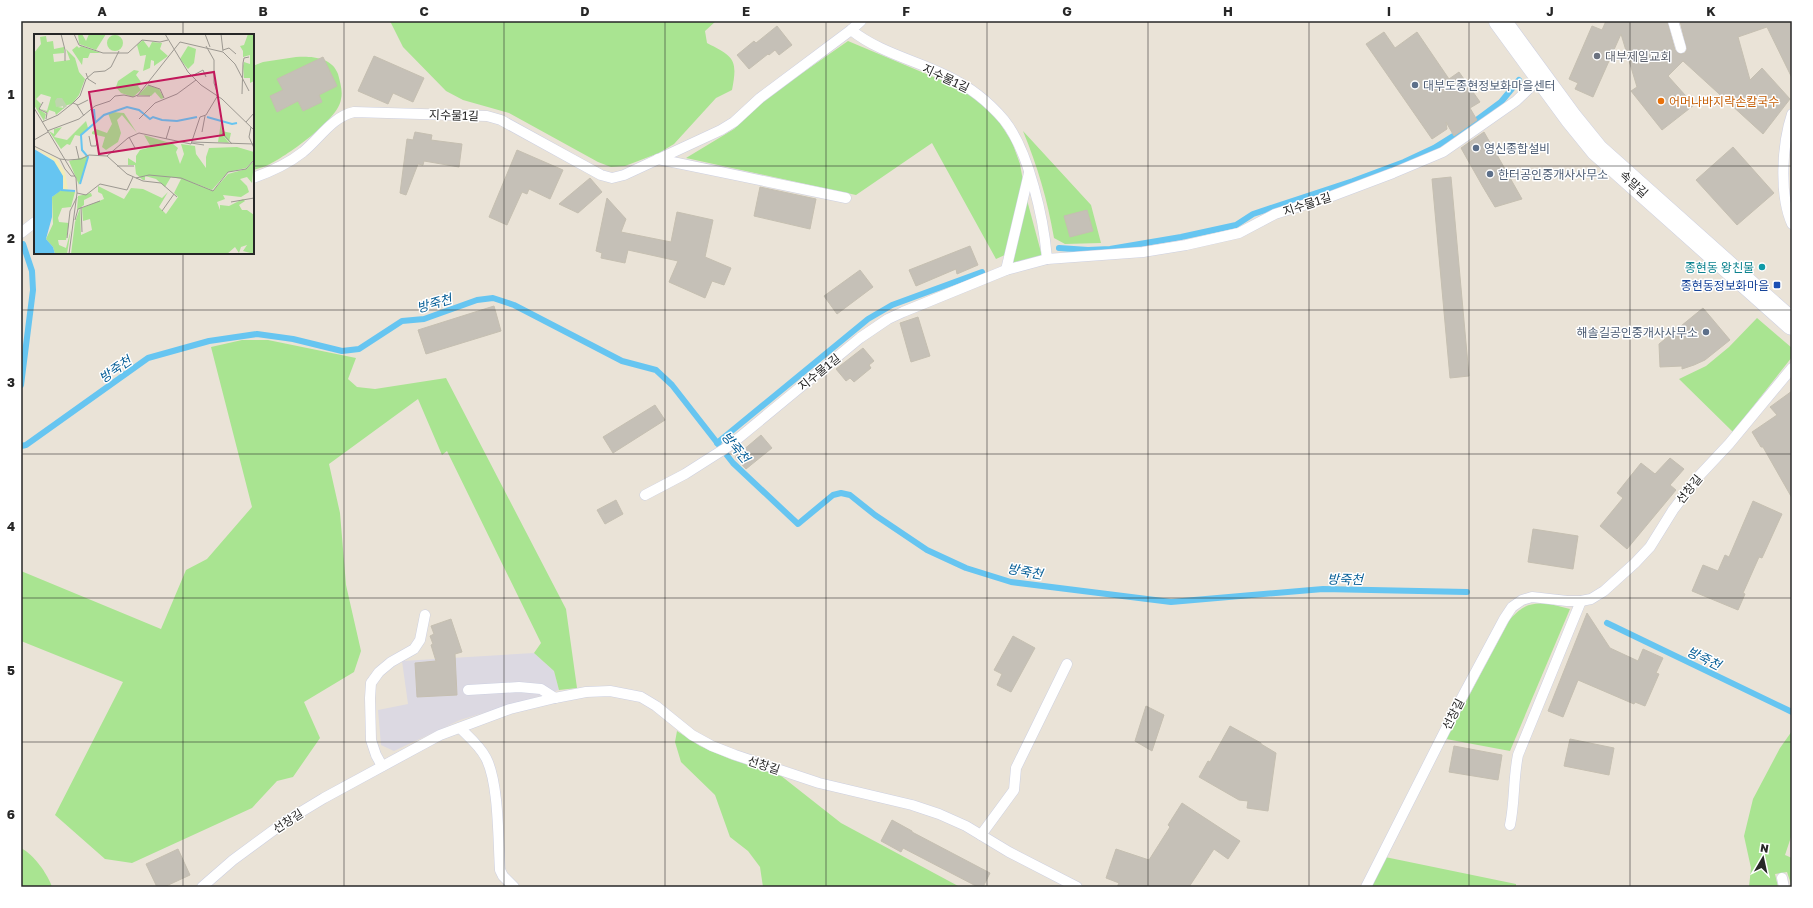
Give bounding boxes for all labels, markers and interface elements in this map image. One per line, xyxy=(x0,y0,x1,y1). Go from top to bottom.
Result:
text: A xyxy=(97,3,107,19)
text: B xyxy=(258,3,268,19)
text: C xyxy=(419,3,429,19)
text: D xyxy=(580,3,590,19)
text: E xyxy=(742,3,750,19)
text: F xyxy=(902,3,910,19)
text: G xyxy=(1062,3,1072,19)
text: H xyxy=(1223,3,1233,19)
text: I xyxy=(1387,3,1391,19)
text: J xyxy=(1546,3,1554,19)
text: K xyxy=(1706,3,1716,19)
inset map xyxy=(34,34,254,254)
place label: 대부제일교회 xyxy=(1605,49,1671,64)
marker: 대부제일교회 xyxy=(1592,51,1602,61)
street label: 지수물1길 xyxy=(920,61,972,95)
place label: 대부도종현정보화마을센터 xyxy=(1423,78,1555,93)
marker: 대부도종현정보화마을센터 xyxy=(1410,80,1420,90)
text: 1 xyxy=(8,86,15,102)
place label: 어머나바지락손칼국수 xyxy=(1669,94,1779,109)
marker: 어머나바지락손칼국수 xyxy=(1656,96,1666,106)
street label: 지수물1길 xyxy=(429,107,479,123)
place label: 영신종합설비 xyxy=(1484,141,1550,156)
marker: 영신종합설비 xyxy=(1471,143,1481,153)
place label: 한터공인중개사사무소 xyxy=(1498,167,1608,182)
street label: 속말길 xyxy=(1617,167,1651,201)
marker: 한터공인중개사사무소 xyxy=(1485,169,1495,179)
street label: 지수물1길 xyxy=(1281,189,1333,219)
text: 2 xyxy=(7,230,15,246)
place label: 종현동 왕친물 xyxy=(1685,260,1754,275)
marker: 종현동 왕친물 xyxy=(1757,262,1767,272)
place label: 종현동정보화마을 xyxy=(1681,278,1769,293)
marker: 종현동정보화마을 xyxy=(1772,280,1782,290)
water label: 방죽천 xyxy=(415,290,454,316)
place label: 해솔길공인중개사사무소 xyxy=(1577,325,1698,340)
marker: 해솔길공인중개사사무소 xyxy=(1701,327,1711,337)
street label: 지수물1길 xyxy=(795,350,843,394)
water label: 방죽천 xyxy=(96,352,135,386)
text: 3 xyxy=(7,374,15,390)
water label: 방죽천 xyxy=(718,428,754,467)
street label: 선창길 xyxy=(1673,471,1705,507)
text: 4 xyxy=(7,518,15,534)
water label: 방죽천 xyxy=(1006,560,1045,582)
water label: 방죽천 xyxy=(1327,571,1364,587)
water label: 방죽천 xyxy=(1684,643,1725,674)
text: 5 xyxy=(7,662,15,678)
street label: 선창길 xyxy=(1439,696,1467,732)
street label: 선창길 xyxy=(746,753,782,777)
text: 6 xyxy=(7,806,15,822)
street label: 선창길 xyxy=(270,806,306,836)
north arrow xyxy=(1743,838,1783,878)
text: N xyxy=(1759,841,1770,855)

